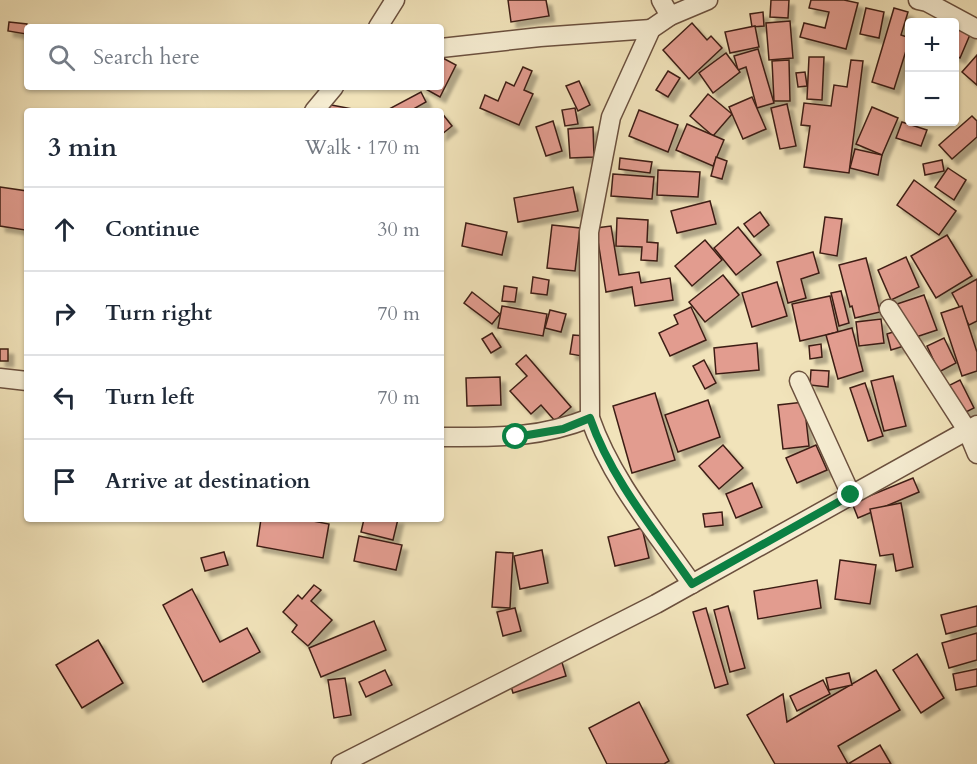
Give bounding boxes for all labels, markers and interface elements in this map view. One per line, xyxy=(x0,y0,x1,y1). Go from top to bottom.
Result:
map controls xyxy=(905,18,959,126)
button: + xyxy=(905,18,959,72)
search box xyxy=(24,24,444,90)
icon: search xyxy=(45,41,78,74)
text: Search here xyxy=(93,42,200,72)
button: − xyxy=(905,72,959,126)
text: 3 min xyxy=(48,130,117,165)
text: Walk · 170 m xyxy=(305,134,420,161)
icon: ahead xyxy=(48,213,81,246)
text: Continue xyxy=(105,214,200,244)
text: 30 m xyxy=(377,216,420,243)
icon: right xyxy=(48,297,81,330)
text: Turn right xyxy=(105,298,212,328)
text: 70 m xyxy=(377,300,420,327)
icon: left xyxy=(48,381,81,414)
text: Turn left xyxy=(105,382,194,412)
text: 70 m xyxy=(377,384,420,411)
route start xyxy=(502,423,528,449)
icon: arrive xyxy=(48,465,81,498)
text: Arrive at destination xyxy=(105,466,310,496)
route end xyxy=(837,481,863,507)

